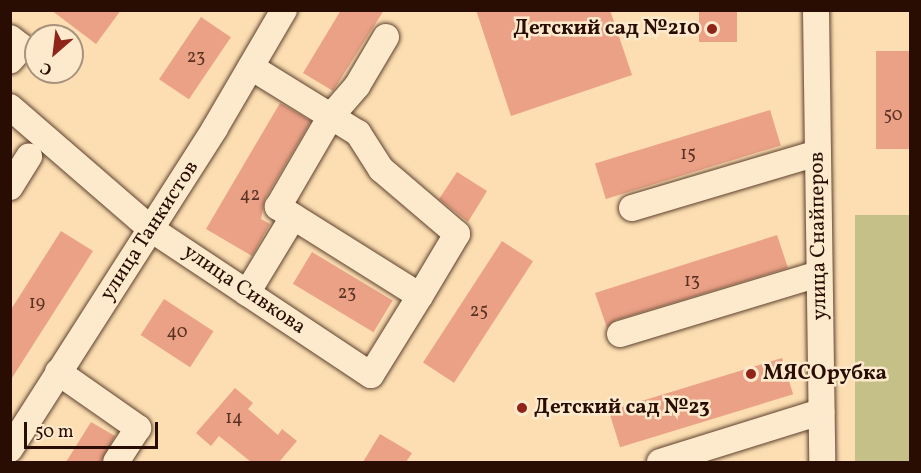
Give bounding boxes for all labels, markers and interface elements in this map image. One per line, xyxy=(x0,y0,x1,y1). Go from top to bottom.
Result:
place label: Детский сад №210 xyxy=(513,16,700,42)
marker: Детский сад №210 xyxy=(705,22,719,36)
north arrow xyxy=(24,24,84,84)
house number: 23 xyxy=(187,47,205,69)
text: С xyxy=(37,56,56,80)
house number: 50 xyxy=(883,105,903,127)
house number: 15 xyxy=(680,144,696,166)
street label: улица Снайперов xyxy=(805,152,833,320)
street label: улица Танкистов xyxy=(95,156,205,306)
house number: 42 xyxy=(240,185,260,207)
street label: улица Сивкова xyxy=(178,240,310,340)
house number: 13 xyxy=(684,271,700,293)
house number: 23 xyxy=(338,283,356,305)
house number: 19 xyxy=(29,293,45,315)
house number: 25 xyxy=(470,301,488,323)
house number: 40 xyxy=(166,322,188,344)
place label: МЯСОрубка xyxy=(763,361,887,387)
marker: МЯСОрубка xyxy=(744,367,758,381)
place label: Детский сад №23 xyxy=(534,395,710,421)
marker: Детский сад №23 xyxy=(515,401,529,415)
house number: 14 xyxy=(225,408,243,430)
scale bar xyxy=(27,410,160,448)
text: 50 m xyxy=(35,420,74,445)

